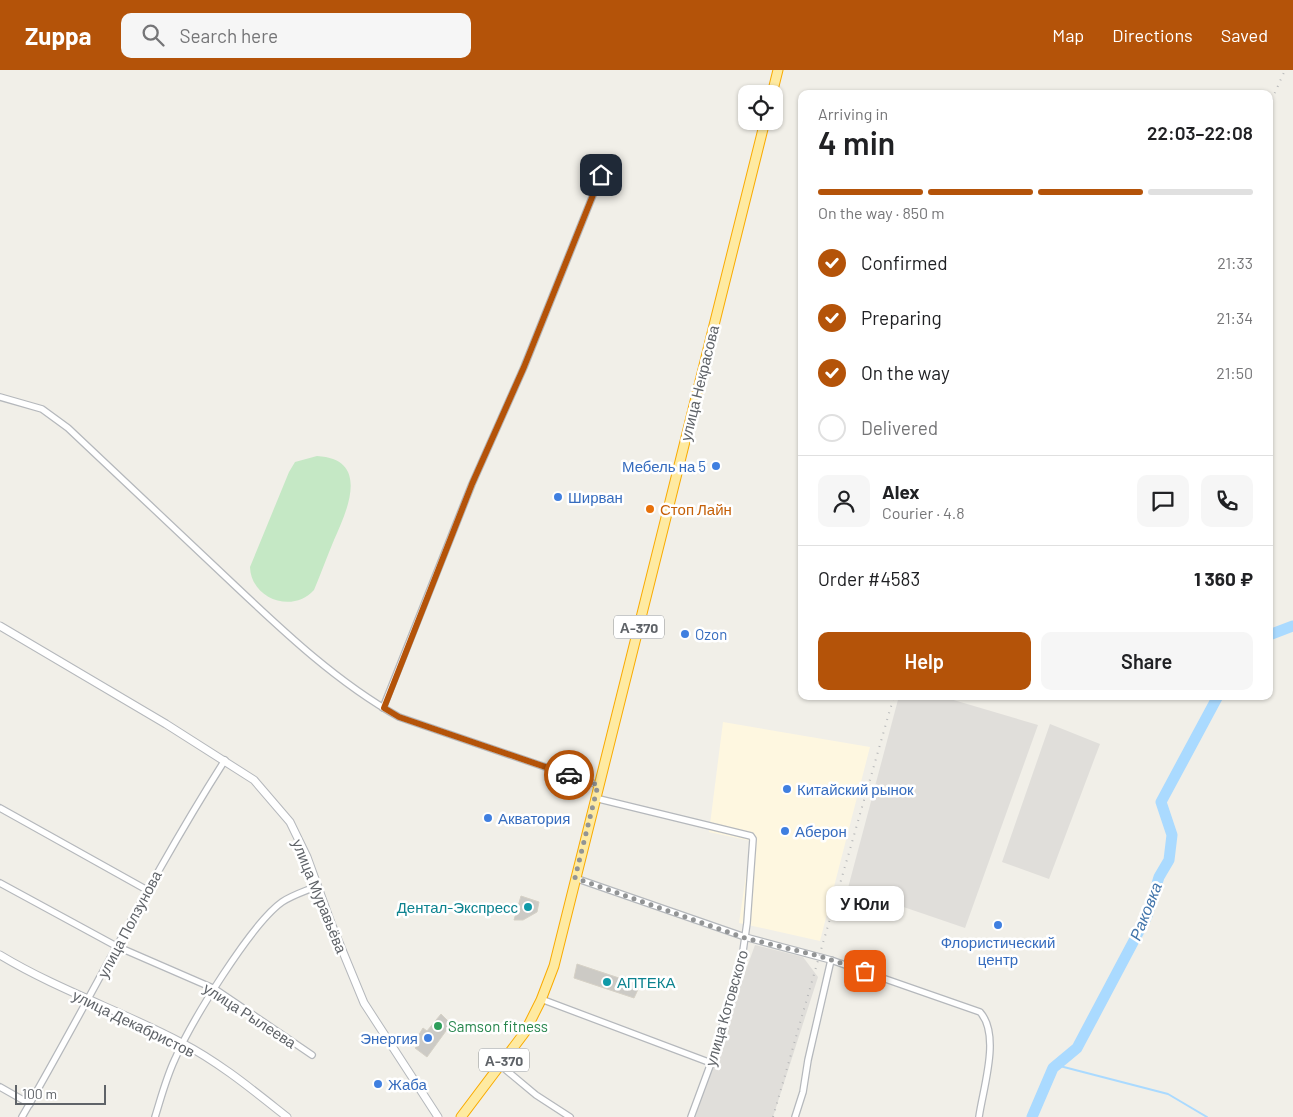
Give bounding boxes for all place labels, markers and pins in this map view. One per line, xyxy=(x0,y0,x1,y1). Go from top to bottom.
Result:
pin xyxy=(580,154,622,196)
place label: Мебель на 5 xyxy=(622,457,706,475)
marker: Мебель на 5 xyxy=(710,460,722,472)
place label: Ширван xyxy=(568,488,623,506)
marker: Ширван xyxy=(552,491,564,503)
place label: Стоп Лайн xyxy=(660,500,732,518)
marker: Стоп Лайн xyxy=(644,503,656,515)
place label: Ozon xyxy=(695,625,727,643)
marker: Ozon xyxy=(679,628,691,640)
place label: Китайский рынок xyxy=(797,780,914,798)
marker: Китайский рынок xyxy=(781,783,793,795)
place label: Акватория xyxy=(498,809,570,827)
marker: Акватория xyxy=(482,812,494,824)
place label: Аберон xyxy=(795,822,847,840)
marker: Аберон xyxy=(779,825,791,837)
callout: У Юли xyxy=(826,886,904,921)
place label: Дентал-Экспресс xyxy=(397,898,518,916)
marker: Дентал-Экспресс xyxy=(522,901,534,913)
marker: Флористический центр xyxy=(992,919,1004,931)
place label: Флористический центр xyxy=(941,933,1055,968)
pin xyxy=(844,950,886,992)
place label: АПТЕКА xyxy=(617,973,676,991)
marker: АПТЕКА xyxy=(601,976,613,988)
place label: Samson fitness xyxy=(448,1017,548,1035)
marker: Samson fitness xyxy=(432,1020,444,1032)
place label: Энергия xyxy=(360,1029,418,1047)
marker: Энергия xyxy=(422,1032,434,1044)
place label: Жаба xyxy=(388,1075,428,1093)
marker: Жаба xyxy=(372,1078,384,1090)

